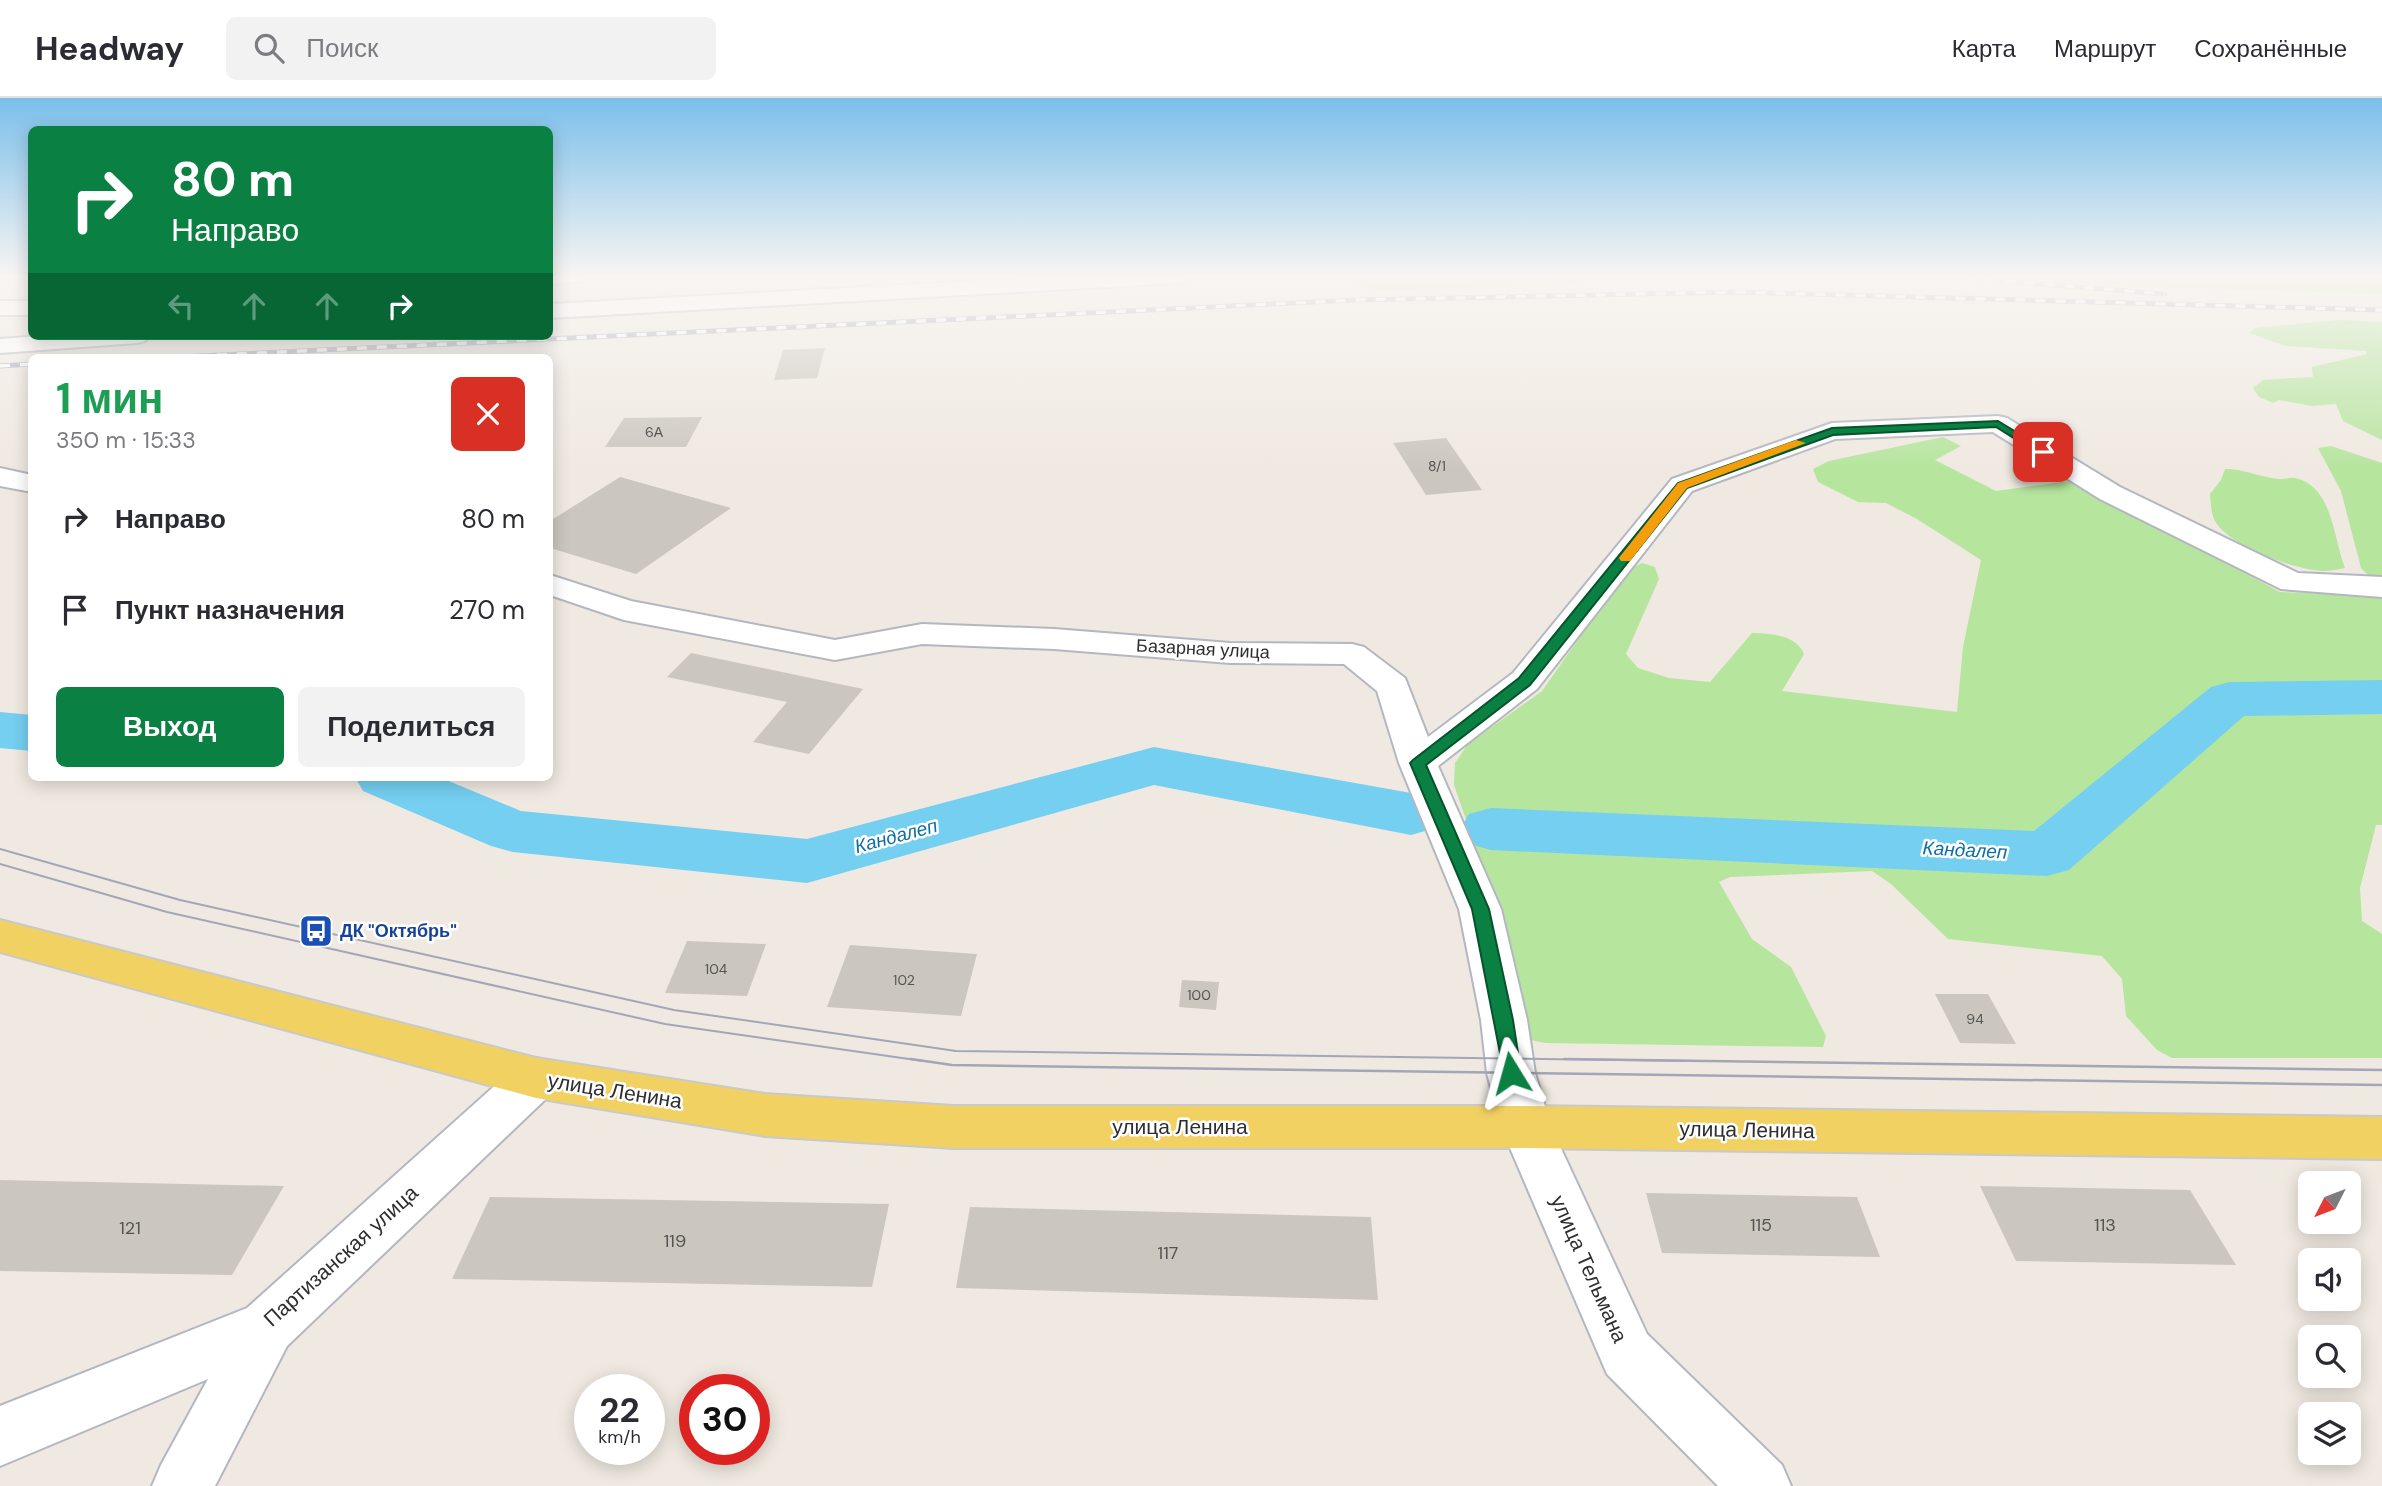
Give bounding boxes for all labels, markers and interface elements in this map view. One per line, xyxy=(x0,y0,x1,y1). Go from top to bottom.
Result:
search box xyxy=(226,17,716,80)
text: Headway xyxy=(35,27,184,70)
icon: search xyxy=(250,29,288,67)
text: Поиск xyxy=(306,31,378,65)
text: Карта xyxy=(1952,33,2016,64)
text: Маршрут xyxy=(2054,33,2156,64)
text: Сохранённые xyxy=(2194,33,2347,64)
text: 80 m xyxy=(171,147,294,211)
icon: right xyxy=(56,154,147,245)
text: Направо xyxy=(171,209,299,251)
icon: left xyxy=(162,287,200,325)
icon: ahead xyxy=(235,287,273,325)
icon: ahead xyxy=(308,287,346,325)
icon: right xyxy=(381,287,419,325)
text: 1 мин xyxy=(56,371,163,426)
button: close xyxy=(451,377,525,451)
pin xyxy=(2013,422,2073,482)
house number: 6А xyxy=(645,423,664,441)
text: 350 m · 15:33 xyxy=(56,425,196,455)
icon: arrive xyxy=(2024,433,2062,471)
house number: 8/1 xyxy=(1428,457,1446,475)
icon: right xyxy=(56,500,94,538)
text: Направо xyxy=(115,502,226,536)
text: 80 m xyxy=(461,502,525,536)
icon: arrive xyxy=(56,591,94,629)
text: Пункт назначения xyxy=(115,593,345,627)
text: 270 m xyxy=(449,593,525,627)
street label: Базарная улица xyxy=(1136,634,1271,665)
button: Выход xyxy=(56,687,284,767)
button: Поделиться xyxy=(298,687,525,767)
water label: Кандалеп xyxy=(852,813,941,859)
water label: Кандалеп xyxy=(1922,835,2009,865)
bus stop icon: ДК "Октябрь" xyxy=(297,912,335,950)
place label: ДК "Октябрь" xyxy=(340,919,457,943)
house number: 104 xyxy=(705,960,728,978)
house number: 102 xyxy=(893,971,915,989)
house number: 100 xyxy=(1187,986,1211,1004)
house number: 94 xyxy=(1966,1010,1984,1028)
position arrow xyxy=(1474,1036,1548,1110)
street label: улица Ленина xyxy=(546,1067,684,1115)
street label: улица Ленина xyxy=(1112,1113,1248,1141)
street label: улица Ленина xyxy=(1679,1115,1815,1145)
north arrow xyxy=(2298,1171,2361,1234)
map controls xyxy=(2298,1171,2361,1465)
street label: Партизанская улица xyxy=(258,1179,424,1333)
street label: улица Тельмана xyxy=(1544,1191,1634,1347)
house number: 115 xyxy=(1750,1213,1772,1237)
house number: 113 xyxy=(2094,1213,2116,1237)
house number: 121 xyxy=(119,1216,141,1240)
house number: 119 xyxy=(664,1229,686,1253)
house number: 117 xyxy=(1158,1241,1178,1265)
button: sound xyxy=(2298,1248,2361,1311)
button: search xyxy=(2298,1325,2361,1388)
speed limit sign: 30 xyxy=(679,1374,770,1465)
text: 22 xyxy=(599,1387,640,1433)
button: layers xyxy=(2298,1402,2361,1465)
text: km/h xyxy=(598,1425,641,1449)

